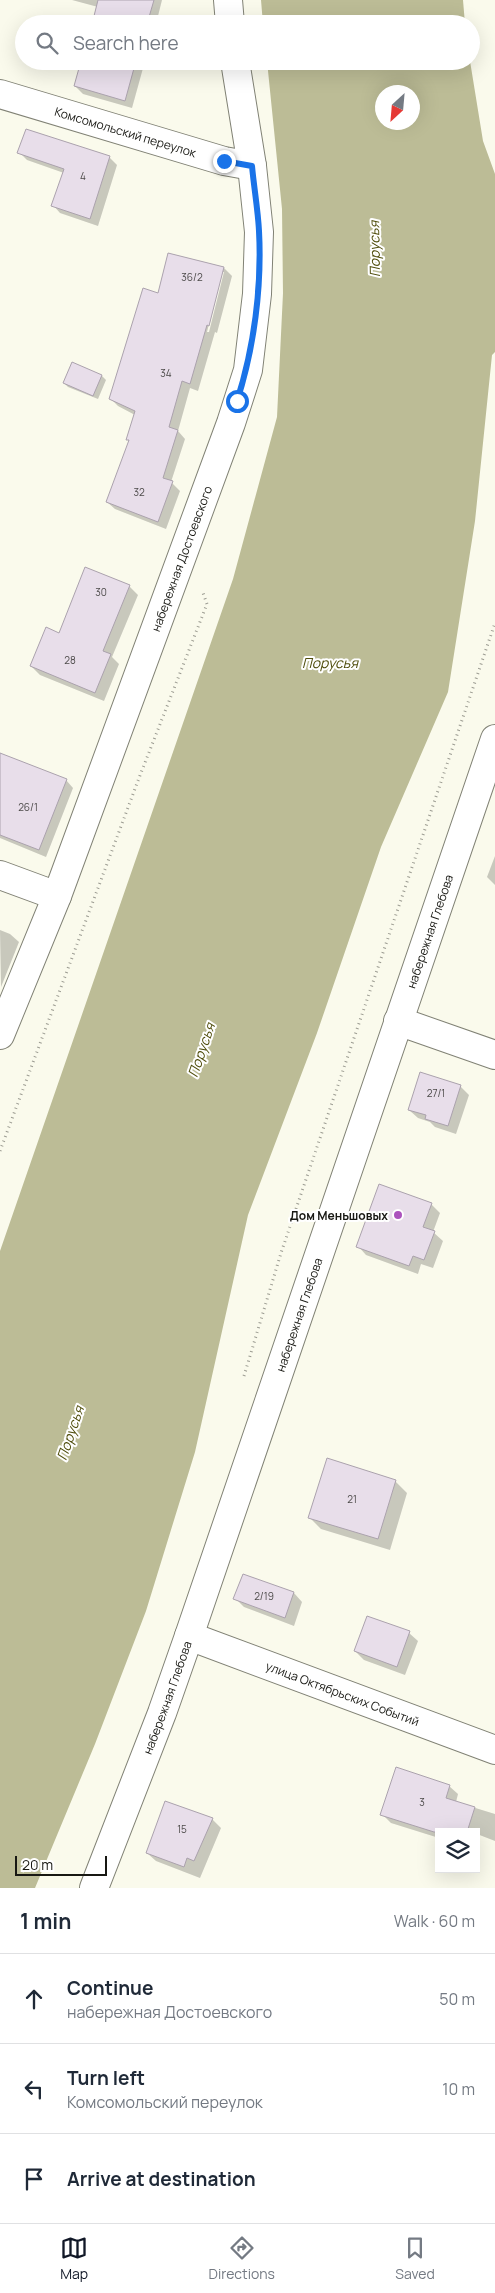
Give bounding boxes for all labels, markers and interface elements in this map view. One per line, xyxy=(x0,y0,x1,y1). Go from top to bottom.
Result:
search box xyxy=(15,15,480,70)
icon: search xyxy=(33,29,61,57)
text: Search here xyxy=(73,30,179,56)
north arrow xyxy=(375,85,420,130)
street label: Комсомольский переулок xyxy=(53,102,199,161)
route end xyxy=(213,150,236,173)
house number: 4 xyxy=(80,169,86,183)
water label: Порусья xyxy=(364,220,384,277)
house number: 36/2 xyxy=(181,270,203,284)
house number: 34 xyxy=(160,366,172,380)
route start xyxy=(226,390,249,413)
street label: набережная Достоевского xyxy=(147,483,216,634)
house number: 32 xyxy=(133,485,145,499)
house number: 30 xyxy=(95,585,107,599)
house number: 28 xyxy=(64,653,76,667)
water label: Порусья xyxy=(302,653,359,672)
house number: 26/1 xyxy=(18,800,38,814)
street label: набережная Глебова xyxy=(402,872,457,990)
water label: Порусья xyxy=(183,1019,220,1080)
house number: 27/1 xyxy=(427,1086,445,1100)
place label: Дом Меньшовых xyxy=(290,1207,388,1224)
marker: Дом Меньшовых xyxy=(392,1209,404,1221)
street label: набережная Глебова xyxy=(271,1255,326,1374)
water label: Порусья xyxy=(52,1402,89,1463)
house number: 21 xyxy=(347,1492,357,1506)
house number: 2/19 xyxy=(254,1589,274,1603)
street label: набережная Глебова xyxy=(138,1639,195,1757)
street label: улица Октябрьских Событий xyxy=(264,1657,422,1730)
house number: 3 xyxy=(419,1795,425,1809)
house number: 15 xyxy=(177,1822,187,1836)
map controls xyxy=(435,1828,480,1873)
button: layers xyxy=(435,1828,480,1873)
scale bar xyxy=(15,1853,108,1876)
text: 20 m xyxy=(22,1855,53,1874)
text: 1 min xyxy=(20,1907,71,1935)
text: Walk · 60 m xyxy=(394,1910,475,1932)
text: Continue xyxy=(67,1975,153,2001)
icon: ahead xyxy=(20,1985,48,2013)
text: 50 m xyxy=(439,1988,475,2010)
text: набережная Достоевского xyxy=(67,2001,272,2023)
text: Turn left xyxy=(67,2065,145,2091)
icon: left xyxy=(20,2075,48,2103)
text: 10 m xyxy=(442,2078,475,2100)
text: Комсомольский переулок xyxy=(67,2091,263,2113)
icon: arrive xyxy=(20,2165,48,2193)
text: Arrive at destination xyxy=(67,2166,256,2192)
tab: Map xyxy=(60,2234,88,2283)
tab: Directions xyxy=(209,2234,275,2283)
tab: Saved xyxy=(395,2234,435,2283)

